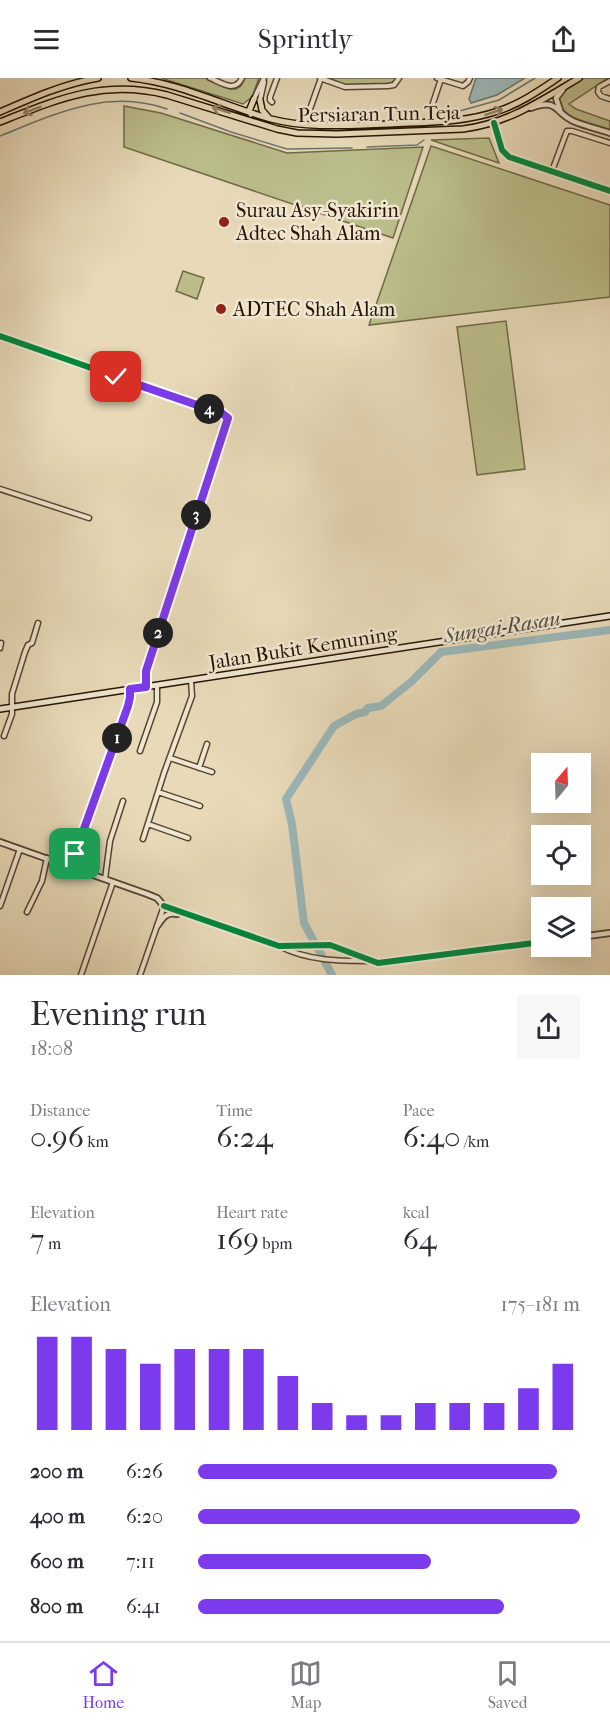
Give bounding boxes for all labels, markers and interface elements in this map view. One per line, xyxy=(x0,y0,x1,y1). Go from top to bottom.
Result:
icon: menu xyxy=(30,23,63,56)
text: Sprintly xyxy=(258,23,352,55)
icon: share xyxy=(547,23,580,56)
street label: Persiaran Tun Teja xyxy=(298,101,461,127)
one-way arrow xyxy=(212,104,231,115)
one-way arrow xyxy=(23,105,42,116)
one-way arrow xyxy=(484,106,503,117)
place label: Surau Asy-Syakirin Adtec Shah Alam xyxy=(235,199,399,245)
marker: Surau Asy-Syakirin Adtec Shah Alam xyxy=(217,215,231,229)
place label: ADTEC Shah Alam xyxy=(232,298,396,321)
marker: ADTEC Shah Alam xyxy=(214,302,228,316)
pin xyxy=(90,351,141,402)
icon: check xyxy=(99,360,132,393)
pin: 4 xyxy=(194,394,224,424)
text: 4 xyxy=(204,399,214,418)
pin: 3 xyxy=(181,500,211,530)
text: 3 xyxy=(193,505,199,524)
water label: Sungai Rasau xyxy=(441,606,562,648)
pin: 2 xyxy=(143,618,173,648)
street label: Jalan Bukit Kemuning xyxy=(205,622,399,675)
text: 2 xyxy=(154,623,162,642)
pin: 1 xyxy=(102,723,132,753)
text: 1 xyxy=(114,728,120,747)
north arrow xyxy=(531,753,591,813)
map controls xyxy=(531,753,591,957)
button: locate xyxy=(531,825,591,885)
pin xyxy=(49,828,100,879)
icon: arrive xyxy=(58,837,91,870)
button: layers xyxy=(531,897,591,957)
text: Evening run xyxy=(30,995,207,1034)
button: share xyxy=(517,995,580,1058)
text: 18:08 xyxy=(30,1037,73,1060)
text: Distance xyxy=(30,1101,90,1120)
text: Time xyxy=(216,1101,253,1120)
text: Pace xyxy=(403,1101,435,1120)
text: 0.96 xyxy=(30,1120,84,1155)
text: 6:24 xyxy=(216,1120,273,1155)
text: 6:40 xyxy=(403,1120,460,1155)
text: km xyxy=(84,1132,109,1151)
text: /km xyxy=(460,1132,489,1151)
text: Elevation xyxy=(30,1203,95,1222)
text: Heart rate xyxy=(216,1203,288,1222)
text: kcal xyxy=(403,1203,430,1222)
text: 7 xyxy=(30,1222,44,1257)
text: 169 xyxy=(216,1222,259,1257)
text: 64 xyxy=(403,1222,437,1257)
text: m xyxy=(44,1234,61,1253)
text: bpm xyxy=(259,1234,293,1253)
text: Elevation xyxy=(30,1293,111,1316)
text: 175–181 m xyxy=(501,1293,580,1316)
text: 200 m xyxy=(30,1460,83,1483)
text: 6:26 xyxy=(126,1460,163,1483)
text: 400 m xyxy=(30,1505,85,1528)
text: 6:20 xyxy=(126,1505,163,1528)
text: 600 m xyxy=(30,1550,84,1573)
text: 7:11 xyxy=(126,1550,155,1573)
text: 800 m xyxy=(30,1595,83,1618)
text: 6:41 xyxy=(126,1595,161,1618)
tab: Home xyxy=(83,1657,124,1712)
tab: Map xyxy=(289,1657,322,1712)
tab: Saved xyxy=(488,1657,527,1712)

